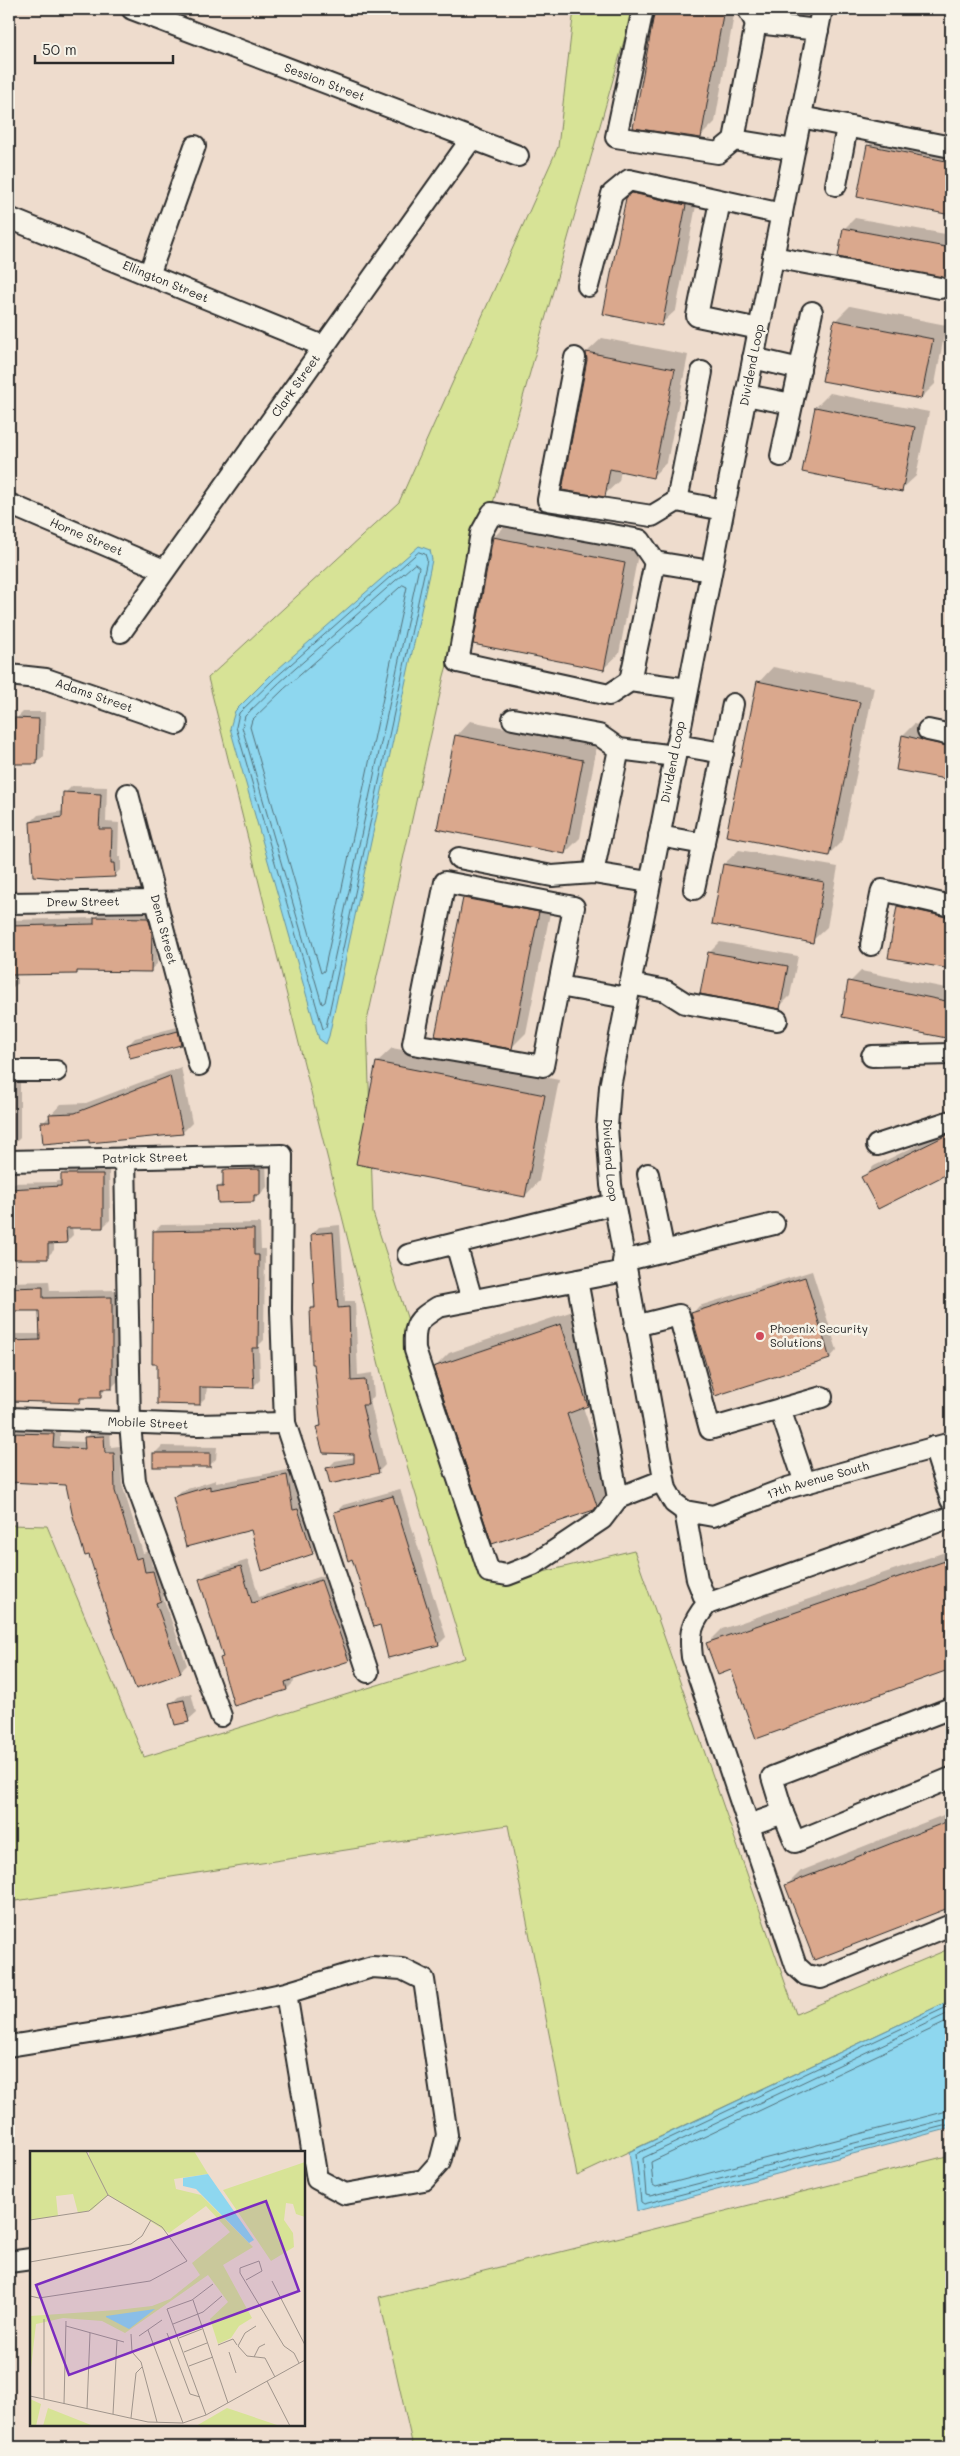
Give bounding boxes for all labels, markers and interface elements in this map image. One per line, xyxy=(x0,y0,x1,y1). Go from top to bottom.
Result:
scale bar xyxy=(35,32,172,64)
text: 50 m xyxy=(42,39,77,59)
street label: Session Street xyxy=(282,59,368,104)
street label: Ellington Street xyxy=(121,256,211,306)
street label: Dividend Loop xyxy=(735,323,767,407)
street label: Clark Street xyxy=(267,351,323,420)
street label: Horne Street xyxy=(48,513,126,559)
street label: Adams Street xyxy=(53,674,135,715)
street label: Dividend Loop xyxy=(656,720,688,804)
street label: Drew Street xyxy=(46,892,120,909)
street label: Dena Street xyxy=(148,892,181,966)
street label: Dividend Loop xyxy=(600,1118,623,1203)
street label: Patrick Street xyxy=(102,1148,188,1166)
place label: Phoenix Security Solutions xyxy=(770,1320,868,1350)
marker: Phoenix Security Solutions xyxy=(754,1330,766,1342)
street label: Mobile Street xyxy=(107,1413,188,1432)
street label: 17th Avenue South xyxy=(764,1457,871,1502)
inset map xyxy=(30,2151,305,2426)

